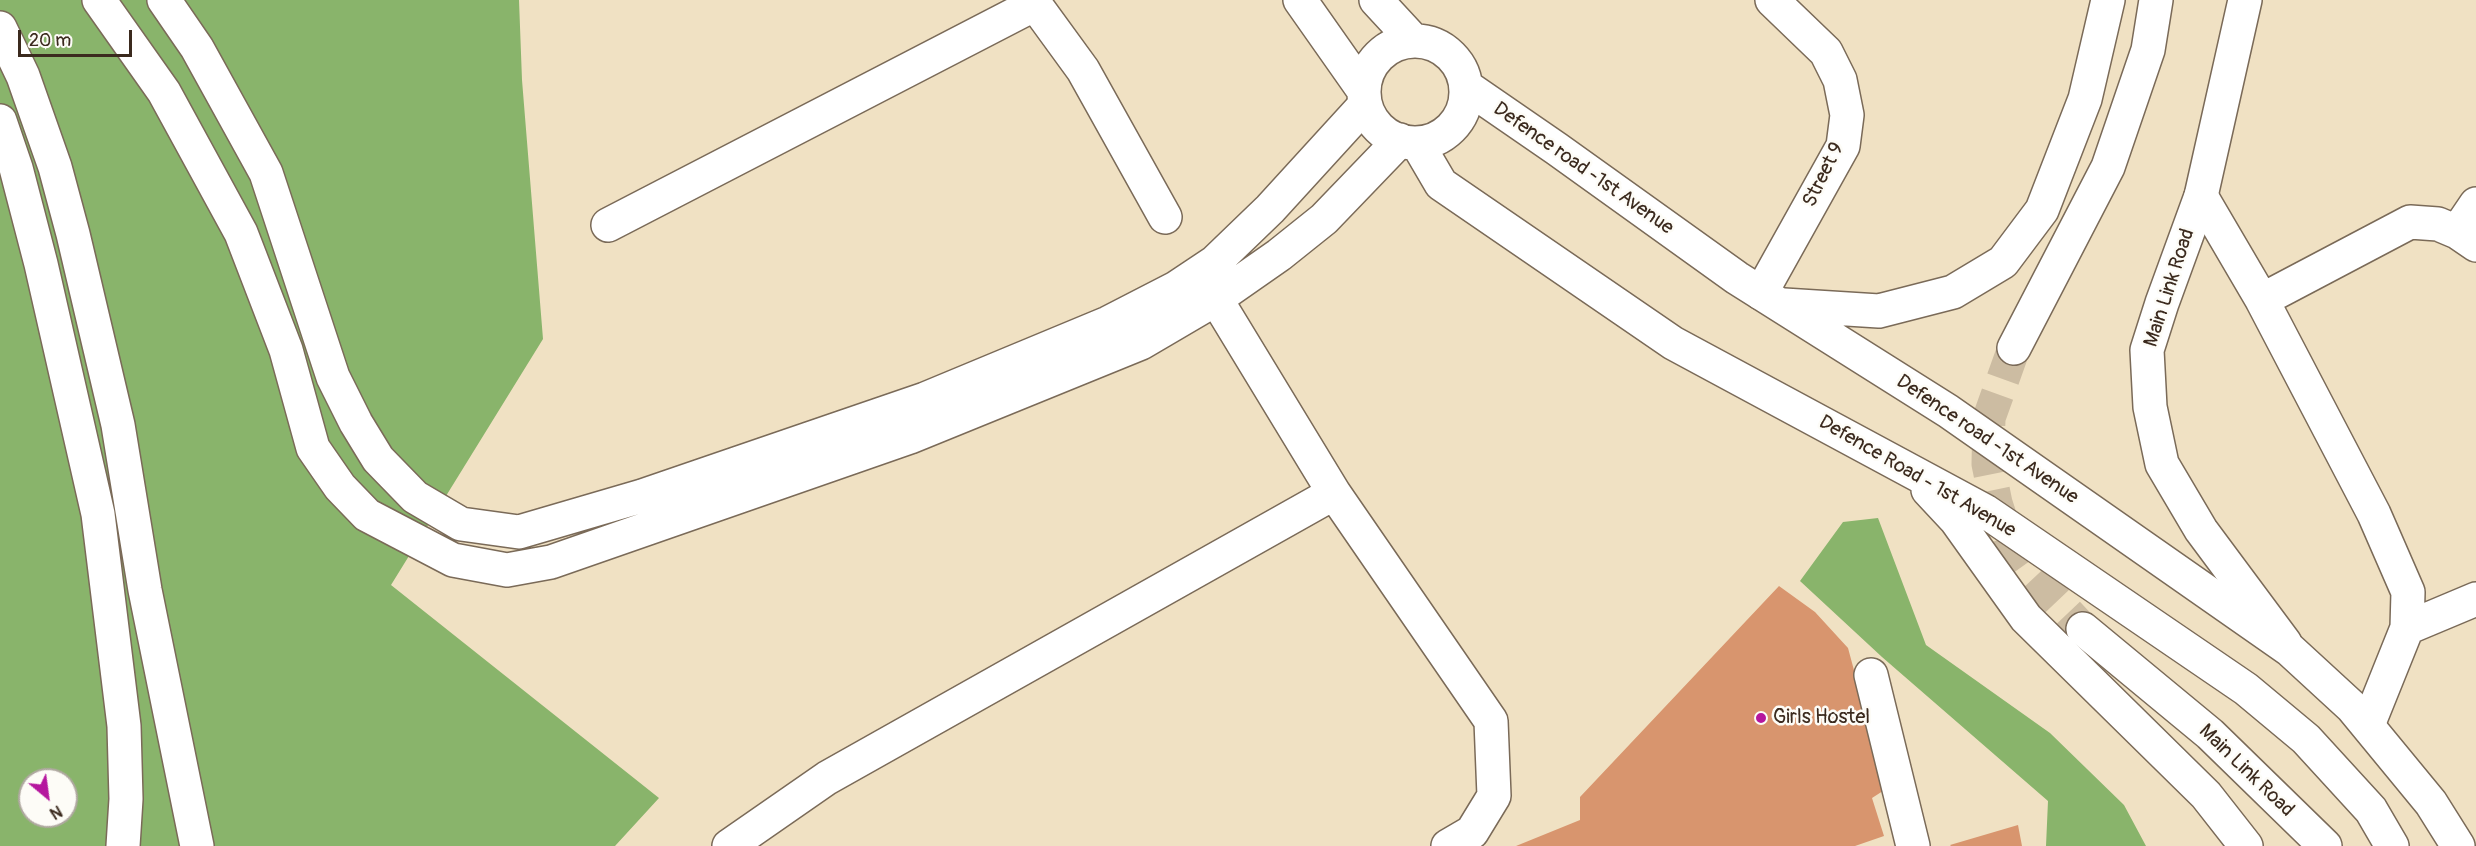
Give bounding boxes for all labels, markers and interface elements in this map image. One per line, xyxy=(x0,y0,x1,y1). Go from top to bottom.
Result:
scale bar xyxy=(21,18,135,56)
text: 20 m xyxy=(29,29,71,52)
street label: Defence road -1st Avenue xyxy=(1488,98,1678,240)
street label: Street 9 xyxy=(1798,139,1850,211)
street label: Main Link Road xyxy=(2140,226,2200,350)
street label: Defence road -1st Avenue xyxy=(1891,370,2083,510)
street label: Defence Road - 1st Avenue xyxy=(1814,411,2020,543)
place label: Girls Hostel xyxy=(1773,706,1870,730)
marker: Girls Hostel xyxy=(1754,711,1768,725)
street label: Main Link Road xyxy=(2194,720,2298,822)
north arrow xyxy=(18,768,78,828)
text: N xyxy=(46,801,65,823)

